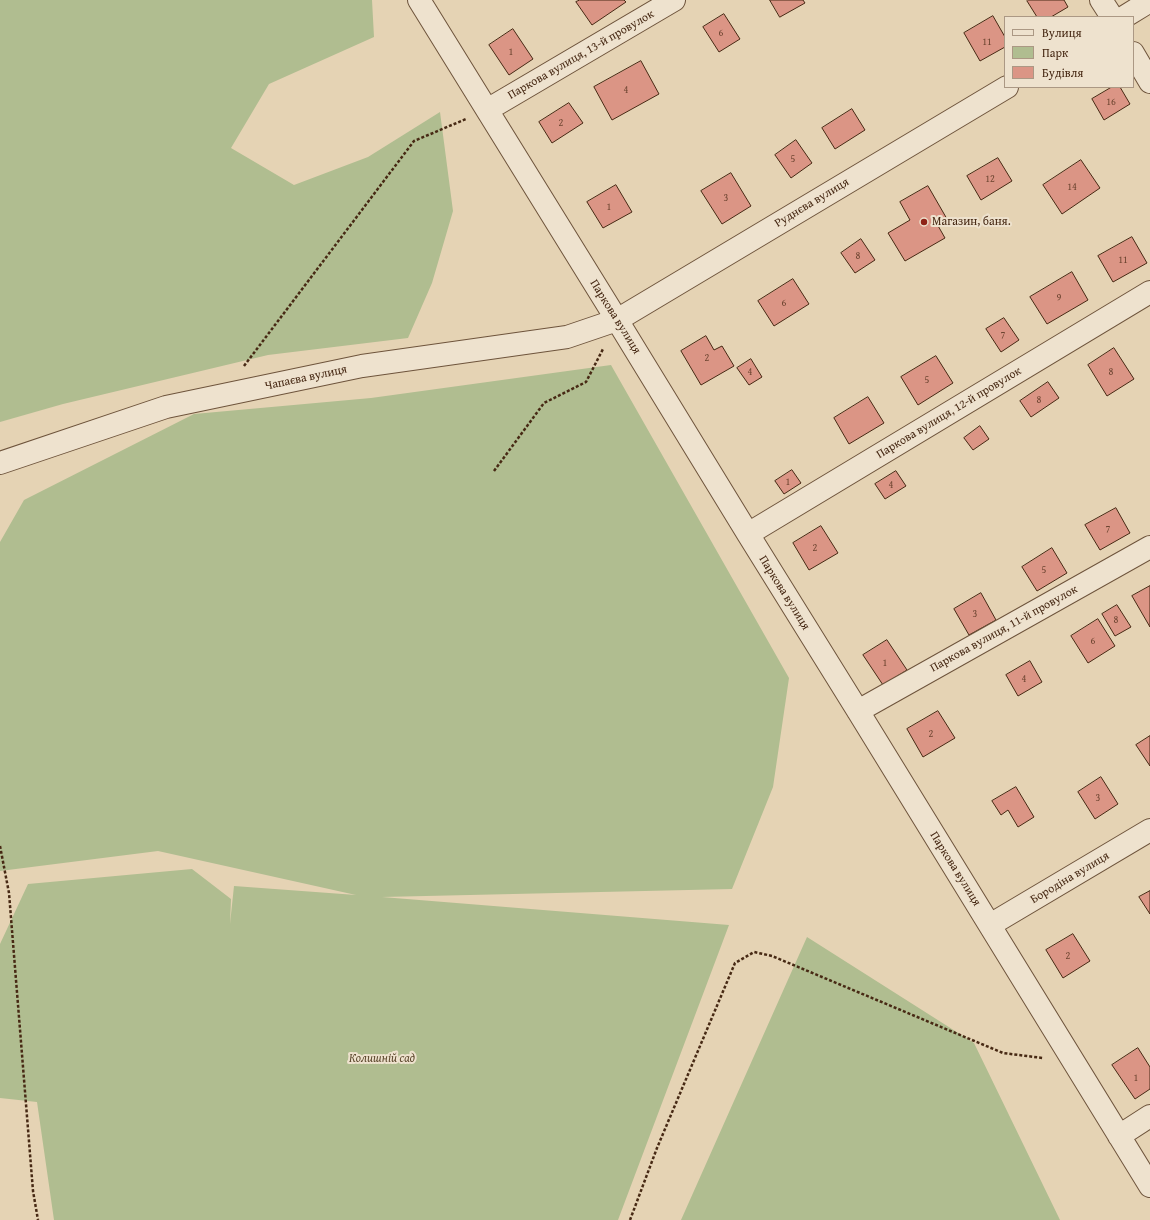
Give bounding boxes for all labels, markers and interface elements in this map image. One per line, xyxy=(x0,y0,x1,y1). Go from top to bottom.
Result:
street label: Паркова вулиця, 13-й провулок xyxy=(505,7,657,103)
legend xyxy=(1004,16,1134,88)
text: Вулиця xyxy=(1042,24,1082,41)
house number: 6 xyxy=(719,27,723,39)
house number: 11 xyxy=(982,36,992,48)
text: Парк xyxy=(1042,44,1068,61)
house number: 1 xyxy=(509,46,513,58)
text: Будівля xyxy=(1042,64,1083,81)
house number: 4 xyxy=(624,84,628,96)
house number: 16 xyxy=(1106,96,1116,108)
house number: 2 xyxy=(559,117,563,129)
house number: 5 xyxy=(791,153,795,165)
house number: 12 xyxy=(985,173,995,185)
street label: Руднєва вулиця xyxy=(772,175,852,231)
house number: 14 xyxy=(1067,181,1077,193)
house number: 3 xyxy=(724,192,728,204)
house number: 1 xyxy=(607,201,611,213)
place label: Магазин, баня. xyxy=(932,215,1011,229)
marker: Магазин, баня. xyxy=(919,217,929,227)
house number: 8 xyxy=(856,250,860,262)
house number: 11 xyxy=(1118,254,1128,266)
street label: Паркова вулиця xyxy=(586,277,644,357)
house number: 9 xyxy=(1057,292,1061,304)
house number: 6 xyxy=(782,297,786,309)
house number: 7 xyxy=(1001,329,1005,341)
house number: 2 xyxy=(705,352,709,364)
street label: Чапаєва вулиця xyxy=(264,362,348,394)
street label: Паркова вулиця, 12-й провулок xyxy=(874,364,1024,462)
house number: 4 xyxy=(748,366,752,378)
house number: 8 xyxy=(1109,366,1113,378)
house number: 5 xyxy=(925,374,929,386)
house number: 8 xyxy=(1037,394,1041,406)
house number: 1 xyxy=(786,476,790,488)
house number: 4 xyxy=(889,479,893,491)
house number: 7 xyxy=(1106,523,1110,535)
house number: 2 xyxy=(813,542,817,554)
street label: Паркова вулиця xyxy=(755,553,813,633)
house number: 5 xyxy=(1042,564,1046,576)
street label: Паркова вулиця, 11-й провулок xyxy=(928,582,1080,676)
house number: 3 xyxy=(973,608,977,620)
house number: 8 xyxy=(1114,614,1118,626)
house number: 6 xyxy=(1091,635,1095,647)
house number: 1 xyxy=(883,657,887,669)
house number: 4 xyxy=(1022,673,1026,685)
house number: 2 xyxy=(929,728,933,740)
house number: 3 xyxy=(1096,792,1100,804)
street label: Паркова вулиця xyxy=(926,829,984,909)
street label: Бородіна вулиця xyxy=(1028,849,1112,907)
house number: 2 xyxy=(1066,950,1070,962)
park label: Колишній сад xyxy=(349,1052,415,1066)
house number: 1 xyxy=(1134,1072,1138,1084)

